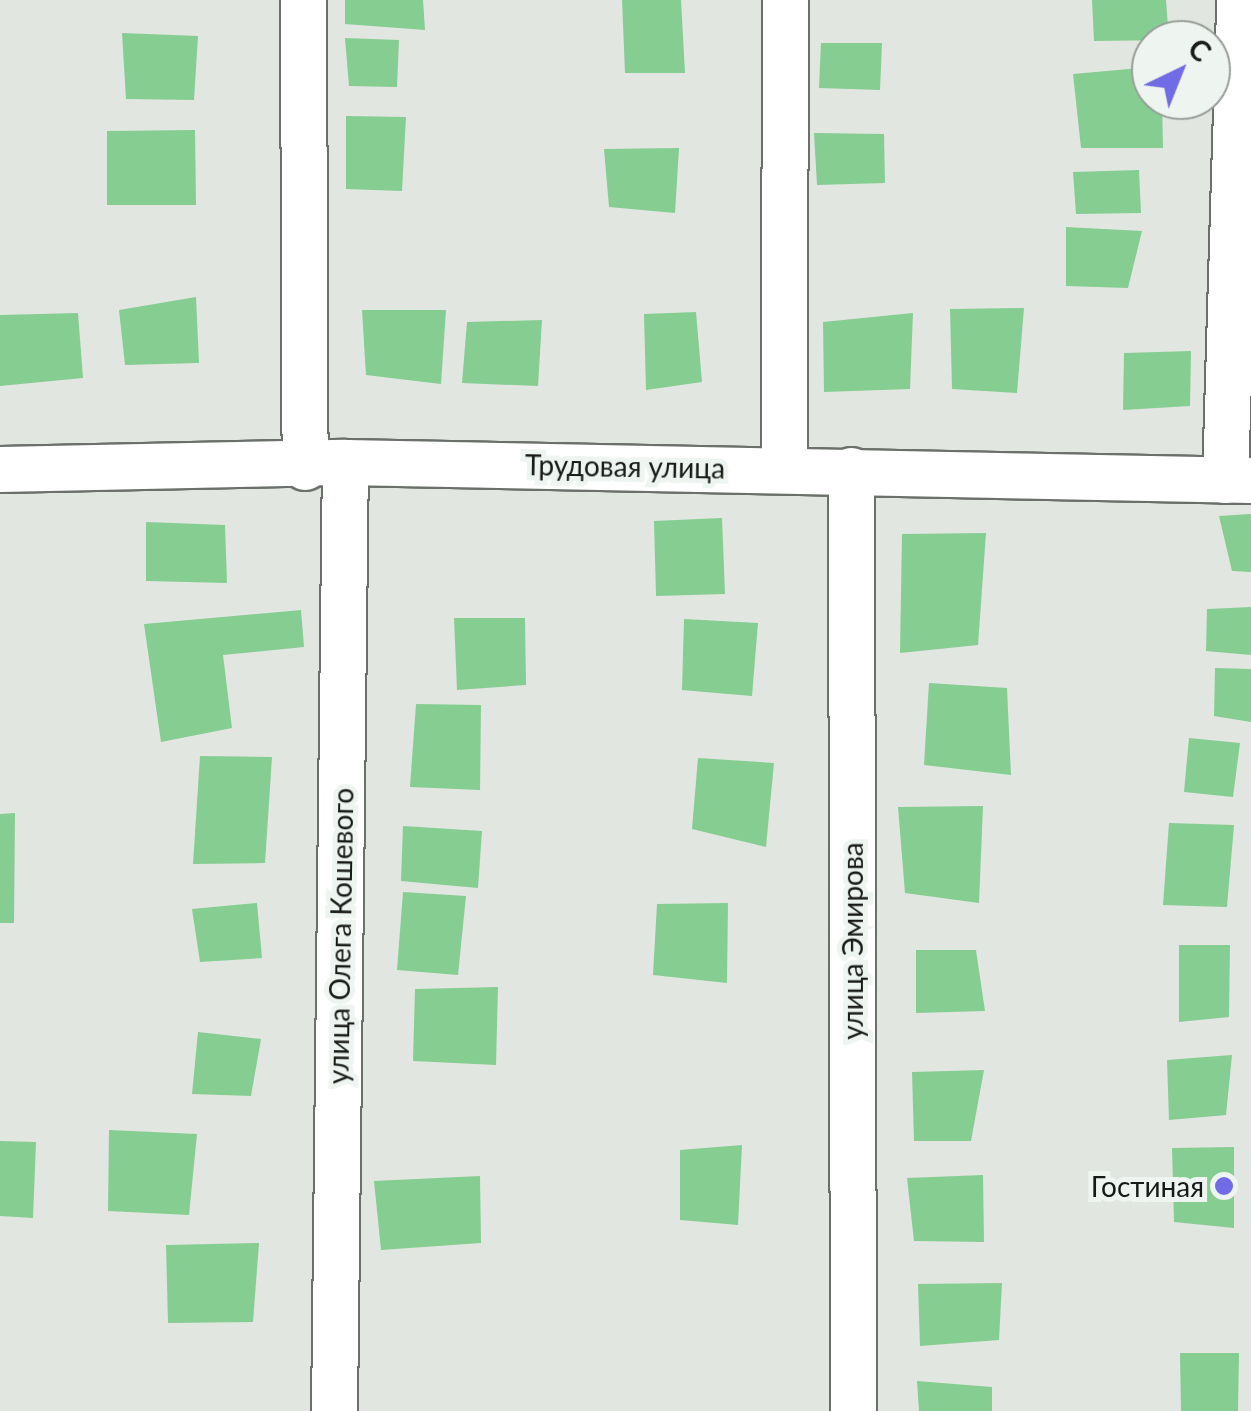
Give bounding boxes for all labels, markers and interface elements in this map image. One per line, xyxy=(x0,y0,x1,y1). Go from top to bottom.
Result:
north arrow xyxy=(1131,20,1231,120)
text: С xyxy=(1182,31,1218,68)
street label: Трудовая улица xyxy=(525,447,725,485)
street label: улица Олега Кошевого xyxy=(321,788,359,1084)
street label: улица Эмирова xyxy=(835,842,869,1040)
place label: Гостиная xyxy=(1091,1169,1204,1203)
marker: Гостиная xyxy=(1213,1175,1235,1197)

